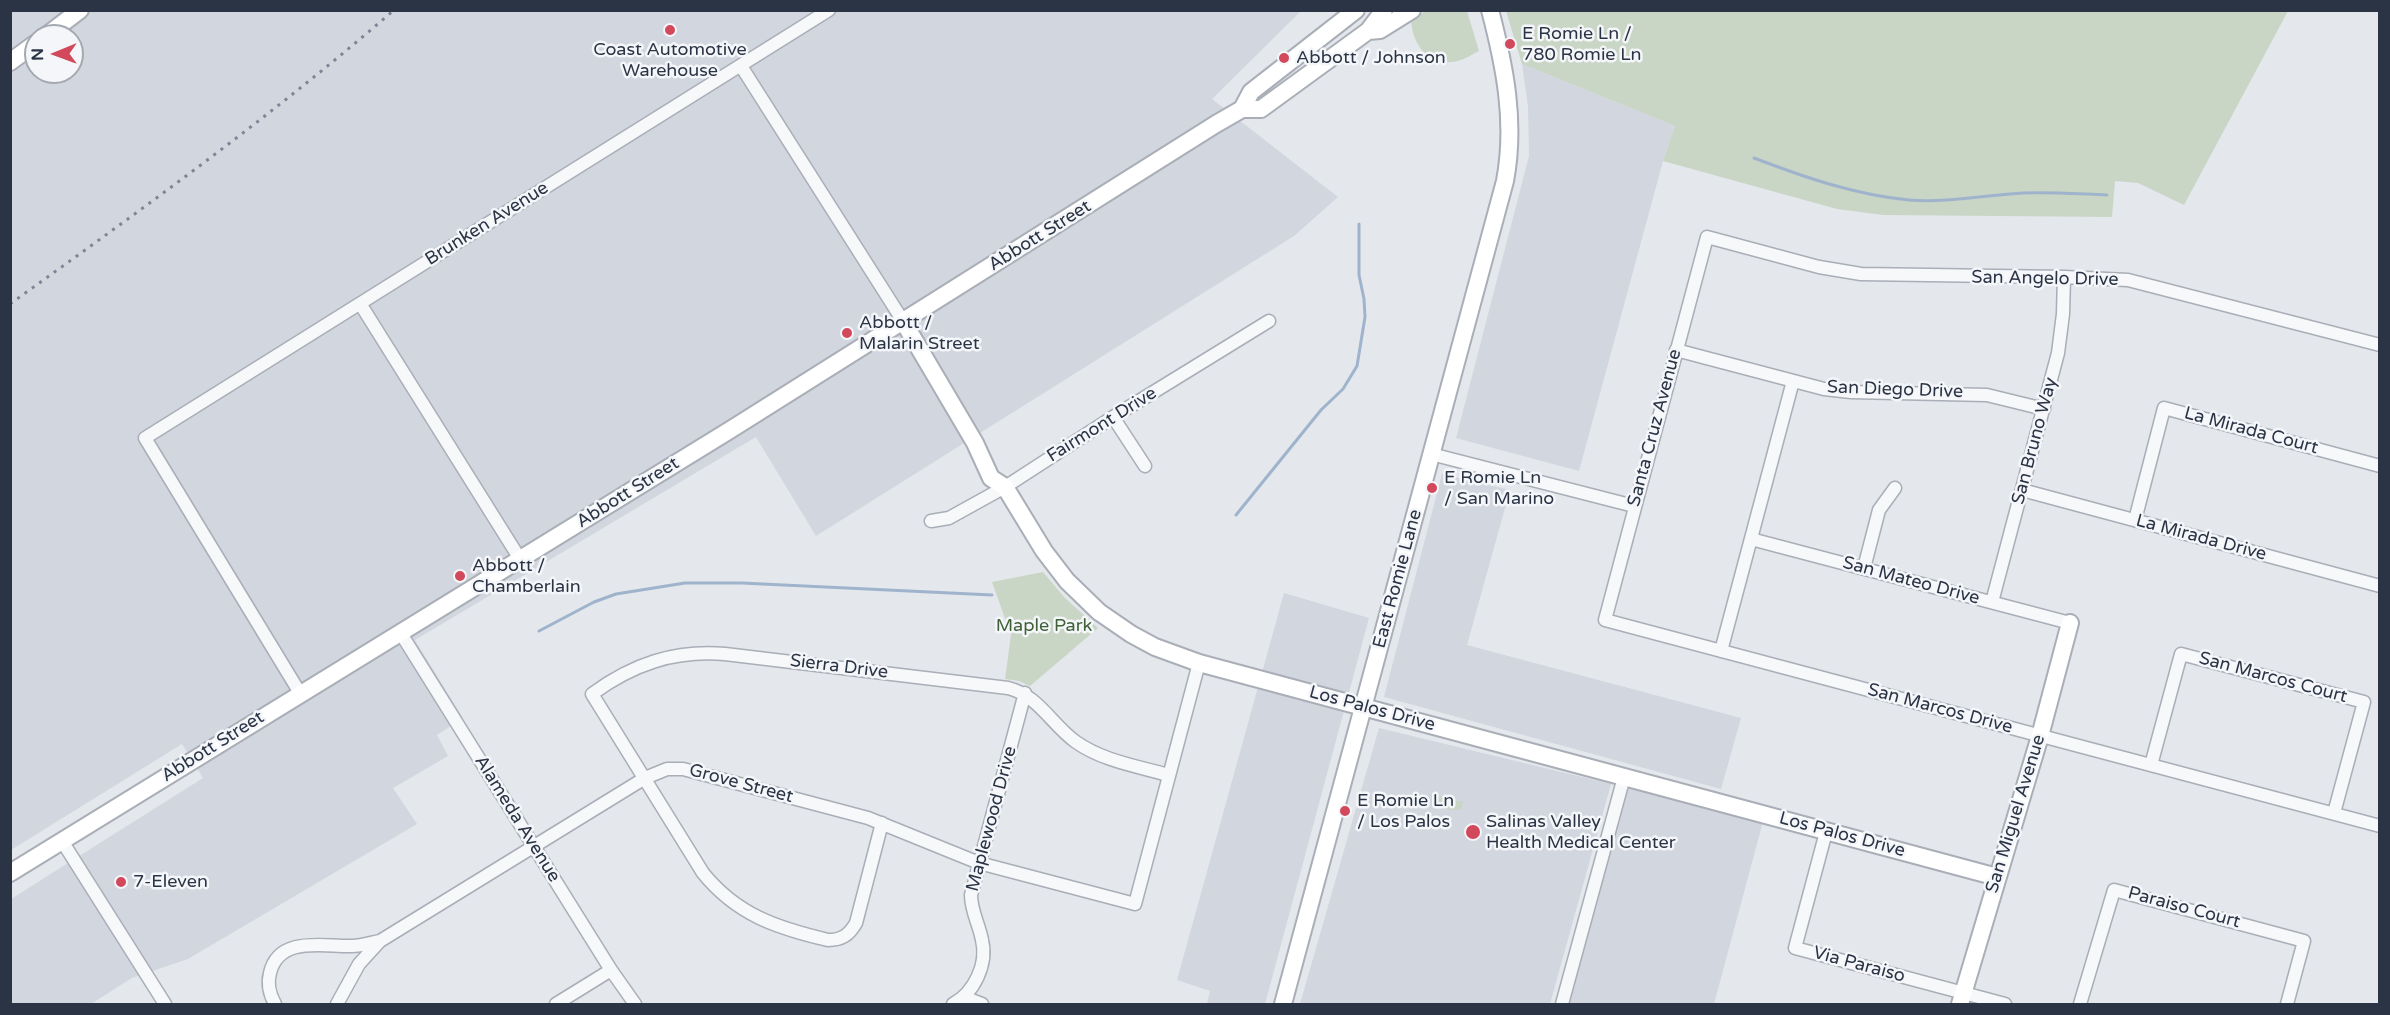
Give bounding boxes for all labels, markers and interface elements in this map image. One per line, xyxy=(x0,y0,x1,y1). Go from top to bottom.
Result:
marker: Coast Automotive Warehouse xyxy=(663,23,677,37)
place label: E Romie Ln / 780 Romie Ln xyxy=(1522,23,1642,66)
north arrow xyxy=(24,24,84,84)
marker: E Romie Ln / 780 Romie Ln xyxy=(1503,37,1517,51)
place label: Coast Automotive Warehouse xyxy=(593,39,747,82)
place label: Abbott / Johnson xyxy=(1296,47,1446,69)
text: N xyxy=(28,48,48,61)
marker: Abbott / Johnson xyxy=(1277,51,1291,65)
street label: Brunken Avenue xyxy=(421,177,553,271)
street label: Abbott Street xyxy=(985,196,1095,276)
street label: San Angelo Drive xyxy=(1971,267,2119,291)
place label: Abbott / Malarin Street xyxy=(859,312,980,354)
marker: Abbott / Malarin Street xyxy=(840,326,854,340)
street label: Santa Cruz Avenue xyxy=(1624,347,1686,509)
street label: San Bruno Way xyxy=(2008,375,2062,507)
street label: San Diego Drive xyxy=(1827,377,1963,403)
street label: Fairmont Drive xyxy=(1043,383,1161,467)
street label: La Mirada Court xyxy=(2182,403,2320,459)
street label: Abbott Street xyxy=(573,453,683,533)
place label: E Romie Ln / San Marino xyxy=(1444,467,1554,510)
marker: E Romie Ln / San Marino xyxy=(1425,481,1439,495)
street label: East Romie Lane xyxy=(1369,507,1427,651)
street label: La Mirada Drive xyxy=(2133,510,2269,566)
street label: San Mateo Drive xyxy=(1840,552,1982,610)
place label: Abbott / Chamberlain xyxy=(472,555,581,598)
marker: Abbott / Chamberlain xyxy=(453,569,467,583)
park label: Maple Park xyxy=(996,615,1092,637)
street label: San Marcos Court xyxy=(2196,648,2350,708)
street label: Sierra Drive xyxy=(789,650,889,684)
street label: San Marcos Drive xyxy=(1865,679,2015,739)
street label: Los Palos Drive xyxy=(1307,682,1437,736)
street label: Abbott Street xyxy=(158,707,268,787)
street label: San Miguel Avenue xyxy=(1982,732,2050,896)
street label: Maplewood Drive xyxy=(962,744,1022,894)
street label: Alameda Avenue xyxy=(469,752,565,886)
street label: Grove Street xyxy=(687,760,795,808)
place label: E Romie Ln / Los Palos xyxy=(1357,790,1454,832)
marker: E Romie Ln / Los Palos xyxy=(1338,804,1352,818)
street label: Los Palos Drive xyxy=(1777,808,1907,862)
place label: Salinas Valley Health Medical Center xyxy=(1486,811,1676,854)
marker: Salinas Valley Health Medical Center xyxy=(1464,823,1482,841)
place label: 7-Eleven xyxy=(133,871,208,893)
marker: 7-Eleven xyxy=(114,875,128,889)
street label: Paraiso Court xyxy=(2125,883,2243,933)
street label: Via Paraiso xyxy=(1811,942,1907,988)

